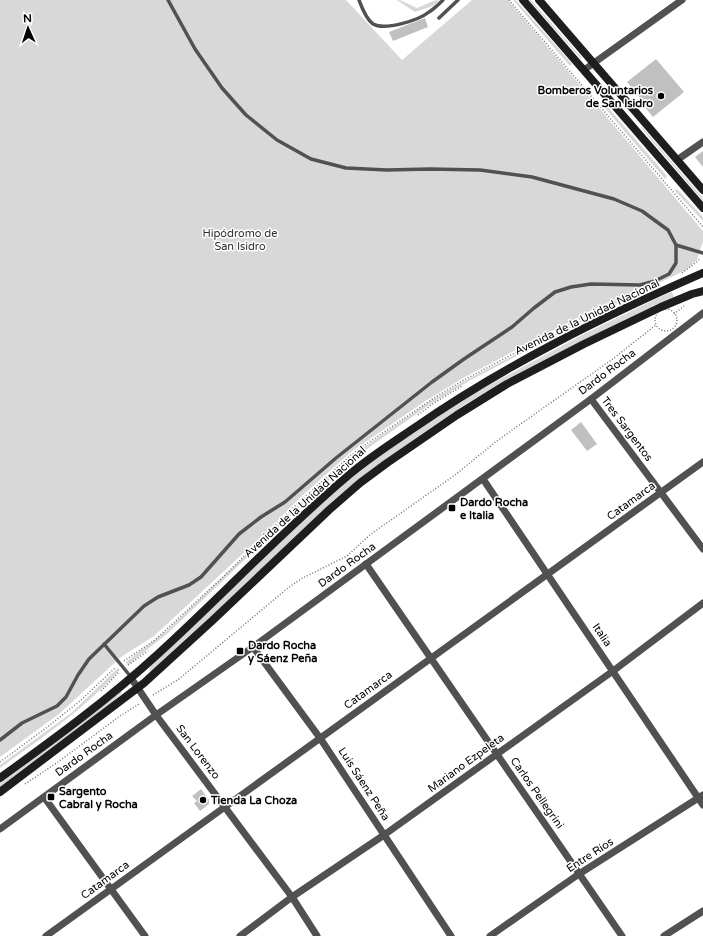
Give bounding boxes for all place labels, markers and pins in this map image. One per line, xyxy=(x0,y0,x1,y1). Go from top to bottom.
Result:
place label: Bomberos Voluntarios de San Isidro xyxy=(538,84,654,110)
marker: Bomberos Voluntarios de San Isidro xyxy=(656,91,666,101)
place label: Dardo Rocha e Italia xyxy=(460,496,528,522)
marker: Dardo Rocha e Italia xyxy=(447,503,457,513)
place label: Dardo Rocha y Sáenz Peña xyxy=(248,639,317,666)
marker: Dardo Rocha y Sáenz Peña xyxy=(235,646,245,656)
place label: Sargento Cabral y Rocha xyxy=(59,785,138,812)
marker: Sargento Cabral y Rocha xyxy=(46,792,56,802)
place label: Tienda La Choza xyxy=(210,794,297,807)
marker: Tienda La Choza xyxy=(198,795,208,805)

